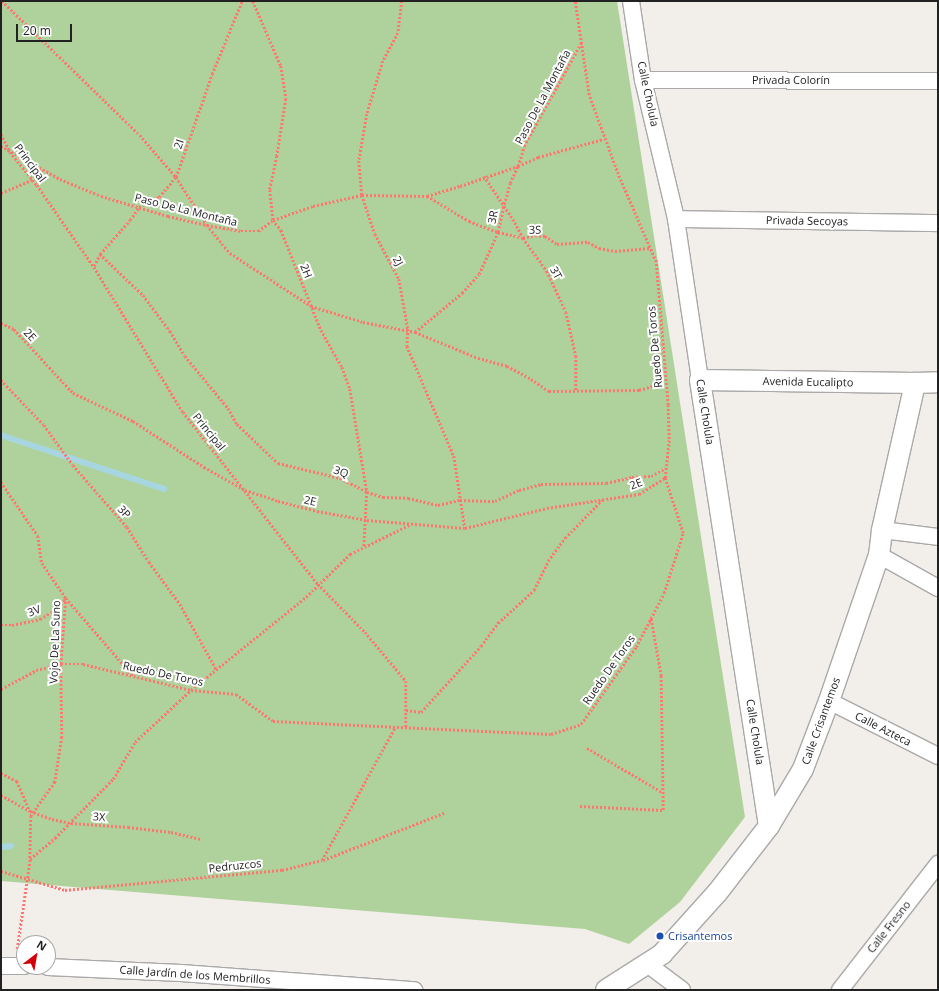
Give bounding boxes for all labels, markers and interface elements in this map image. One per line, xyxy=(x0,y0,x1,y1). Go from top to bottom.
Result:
scale bar xyxy=(18,16,74,42)
text: 20 m xyxy=(23,22,51,39)
street label: Paso De La Montaña xyxy=(512,47,574,147)
street label: Calle Cholula xyxy=(635,60,661,128)
street label: Privada Colorín xyxy=(752,73,830,87)
street label: 2I xyxy=(171,137,187,151)
street label: Principal xyxy=(11,141,49,185)
street label: Paso De La Montaña xyxy=(133,191,239,229)
street label: 3R xyxy=(485,209,501,225)
street label: Privada Secoyas xyxy=(766,214,848,228)
street label: 3S xyxy=(529,223,541,237)
street label: 2J xyxy=(390,254,406,268)
street label: 2H xyxy=(297,262,315,280)
street label: 3T xyxy=(547,264,565,282)
street label: Ruedo De Toros xyxy=(645,306,665,388)
street label: 2E xyxy=(21,326,39,344)
street label: Avenida Eucalipto xyxy=(762,375,854,389)
street label: Calle Cholula xyxy=(693,378,717,446)
street label: Principal xyxy=(190,411,228,453)
street label: 3Q xyxy=(332,463,350,481)
street label: 2E xyxy=(628,476,644,492)
street label: 2E xyxy=(302,493,318,509)
street label: 3P xyxy=(115,503,133,521)
street label: Vojo De La Suno xyxy=(47,600,63,684)
street label: 3V xyxy=(26,603,42,619)
street label: Ruedo De Toros xyxy=(580,633,638,707)
street label: Ruedo De Toros xyxy=(122,659,204,689)
street label: Calle Crisantemos xyxy=(799,675,843,767)
street label: Calle Cholula xyxy=(743,698,767,766)
street label: Calle Azteca xyxy=(853,709,913,749)
street label: 3X xyxy=(92,810,106,824)
street label: Pedruzcos xyxy=(208,857,262,875)
street label: Calle Fresno xyxy=(865,898,913,956)
place label: Crisantemos xyxy=(668,929,732,943)
marker: Crisantemos xyxy=(655,931,665,941)
north arrow xyxy=(16,935,56,975)
text: N xyxy=(34,936,50,954)
street label: Calle Jardín de los Membrillos xyxy=(119,963,271,987)

